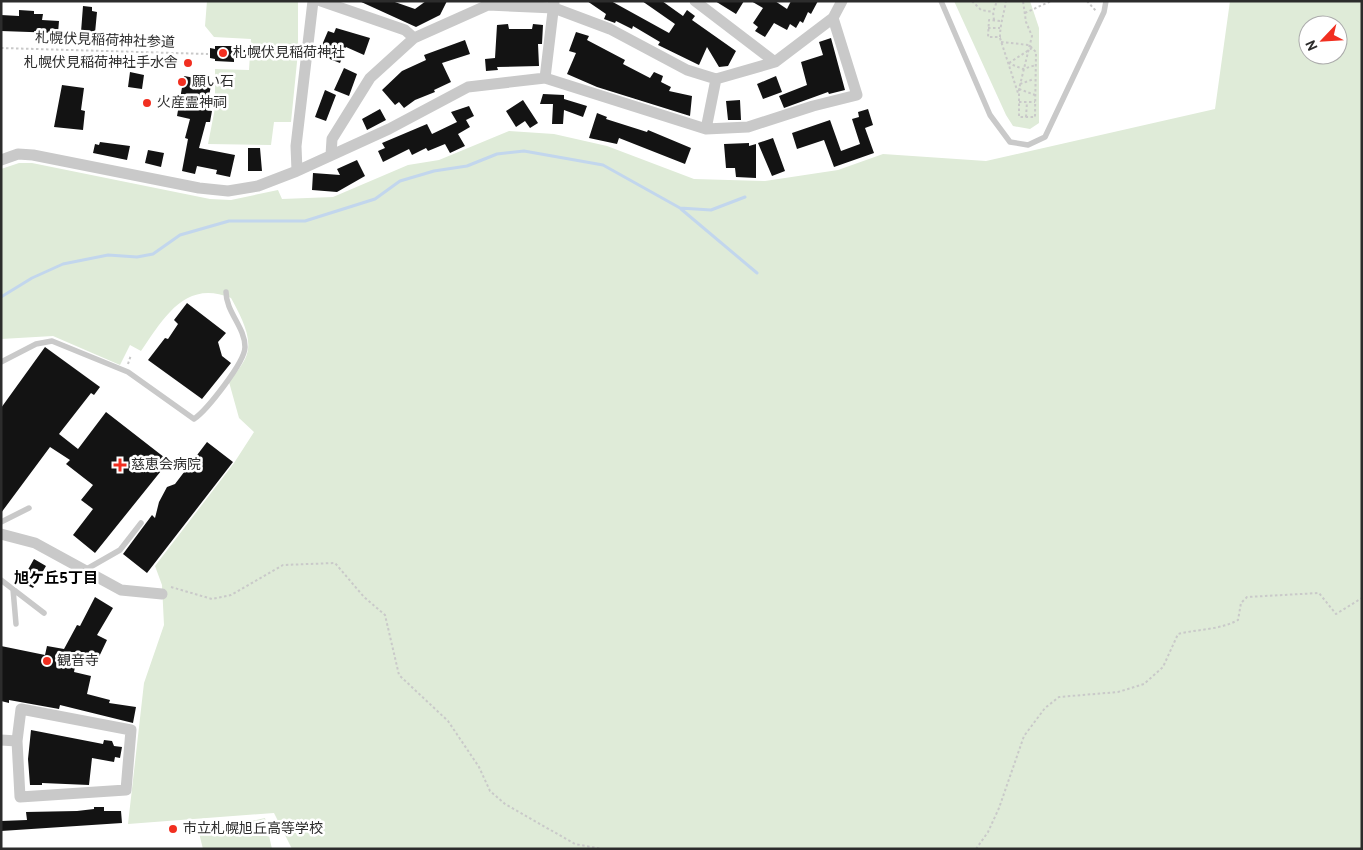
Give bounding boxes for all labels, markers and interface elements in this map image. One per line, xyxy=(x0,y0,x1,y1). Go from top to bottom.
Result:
north arrow xyxy=(1298,15,1348,65)
street label: 札幌伏見稲荷神社参道 xyxy=(35,29,175,52)
text: N xyxy=(1303,37,1322,53)
place label: 札幌伏見稲荷神社 xyxy=(233,44,345,62)
marker: 札幌伏見稲荷神社 xyxy=(217,47,229,59)
place label: 札幌伏見稲荷神社手水舎 xyxy=(24,54,178,72)
marker: 札幌伏見稲荷神社手水舎 xyxy=(182,57,194,69)
place label: 願い石 xyxy=(192,74,234,91)
marker: 願い石 xyxy=(176,76,188,88)
place label: 火産霊神祠 xyxy=(157,95,227,112)
marker: 火産霊神祠 xyxy=(141,97,153,109)
place label: 慈恵会病院 xyxy=(131,457,201,474)
marker: 慈恵会病院 xyxy=(113,458,127,472)
district label: 旭ケ丘5丁目 xyxy=(14,570,98,589)
place label: 観音寺 xyxy=(57,653,99,670)
marker: 観音寺 xyxy=(41,655,53,667)
place label: 市立札幌旭丘高等学校 xyxy=(183,820,323,838)
marker: 市立札幌旭丘高等学校 xyxy=(167,823,179,835)

